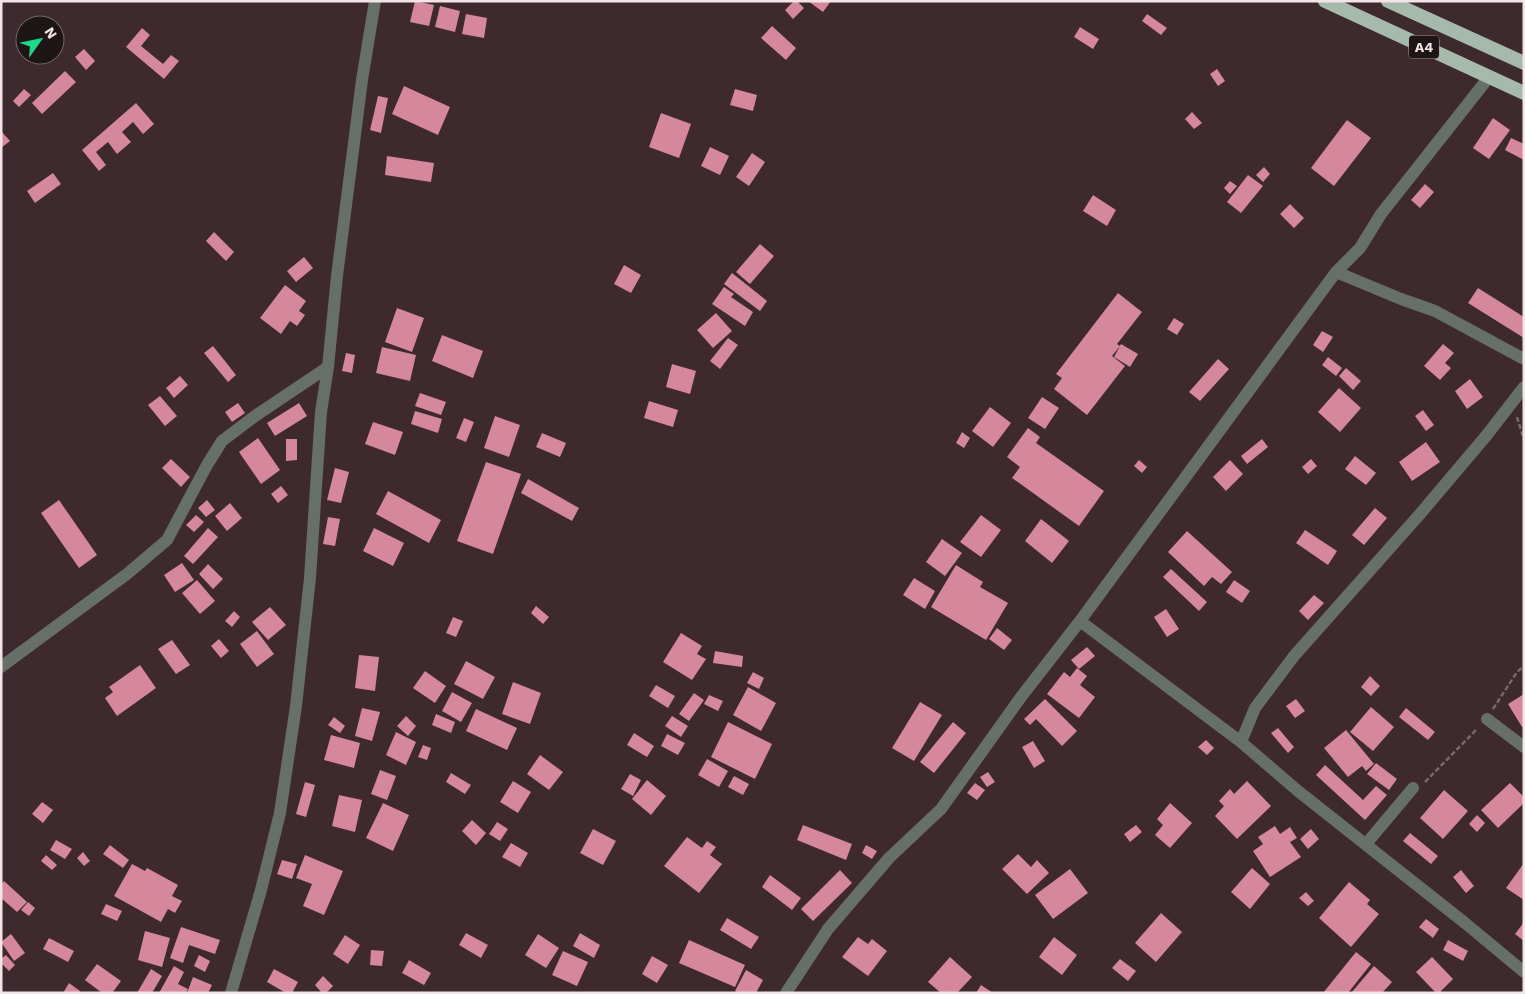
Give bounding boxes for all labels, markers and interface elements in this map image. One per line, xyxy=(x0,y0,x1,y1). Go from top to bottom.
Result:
north arrow xyxy=(15,15,65,65)
text: N xyxy=(41,24,60,42)
road number: A4 xyxy=(1409,36,1439,58)

